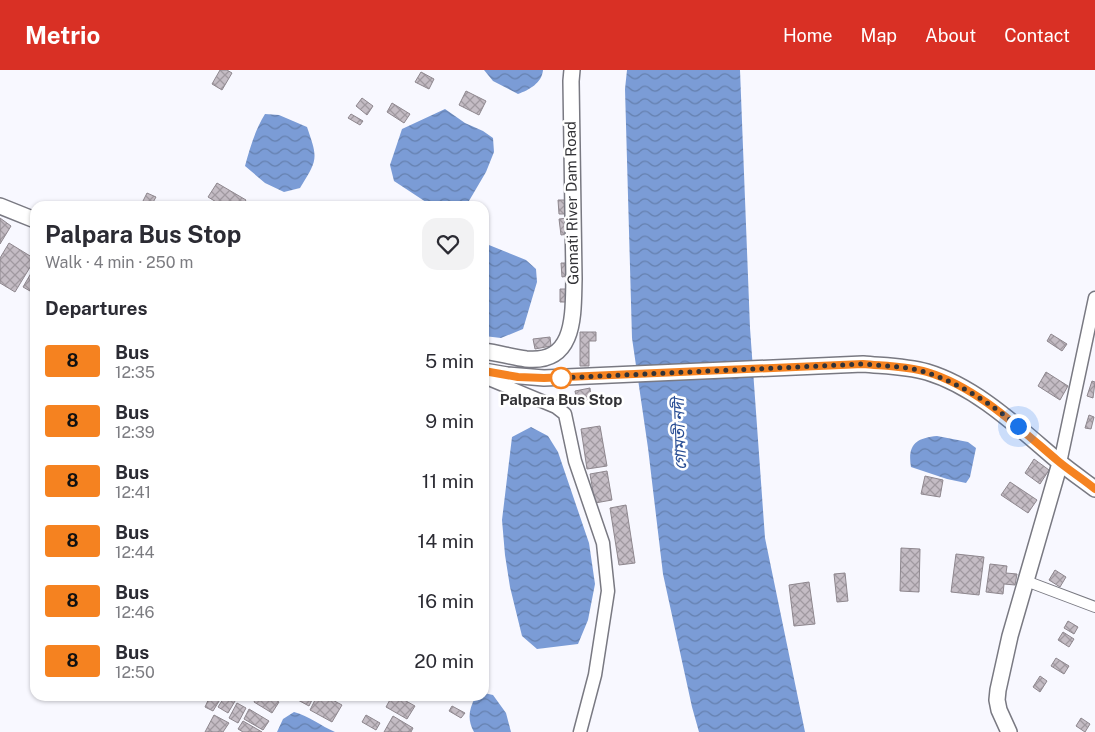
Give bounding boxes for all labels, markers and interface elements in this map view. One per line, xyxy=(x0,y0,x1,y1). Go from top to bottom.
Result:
text: Metrio xyxy=(25,21,100,49)
text: Home xyxy=(783,25,833,46)
text: Map xyxy=(861,25,897,46)
text: About xyxy=(925,25,976,46)
text: Contact xyxy=(1004,25,1070,46)
street label: Gomati River Dam Road xyxy=(562,121,581,285)
button: heart xyxy=(422,218,474,270)
text: Palpara Bus Stop xyxy=(45,220,241,248)
text: Walk · 4 min · 250 m xyxy=(45,253,193,272)
text: Departures xyxy=(45,297,148,319)
text: Bus xyxy=(115,341,149,363)
text: 8 xyxy=(66,350,79,371)
text: 5 min xyxy=(425,350,474,372)
text: 12:35 xyxy=(115,363,155,382)
marker: Palpara Bus Stop xyxy=(550,367,572,389)
place label: Palpara Bus Stop xyxy=(500,391,622,408)
water label: গোমতী নদী xyxy=(669,395,690,470)
text: Bus xyxy=(115,401,149,423)
text: 8 xyxy=(66,410,79,431)
text: 9 min xyxy=(425,410,474,432)
your location xyxy=(1006,414,1031,439)
text: 12:39 xyxy=(115,423,155,442)
text: Bus xyxy=(115,461,149,483)
text: 8 xyxy=(66,470,79,491)
text: 11 min xyxy=(422,470,474,492)
text: 12:41 xyxy=(115,483,151,502)
text: Bus xyxy=(115,521,149,543)
text: 8 xyxy=(66,530,79,551)
text: 14 min xyxy=(417,530,474,552)
text: 12:44 xyxy=(115,543,155,562)
text: Bus xyxy=(115,581,149,603)
text: 8 xyxy=(66,590,79,611)
text: 16 min xyxy=(418,590,474,612)
text: 12:46 xyxy=(115,603,155,622)
text: Bus xyxy=(115,641,149,663)
text: 8 xyxy=(66,650,79,671)
text: 20 min xyxy=(414,650,474,672)
text: 12:50 xyxy=(115,663,155,682)

